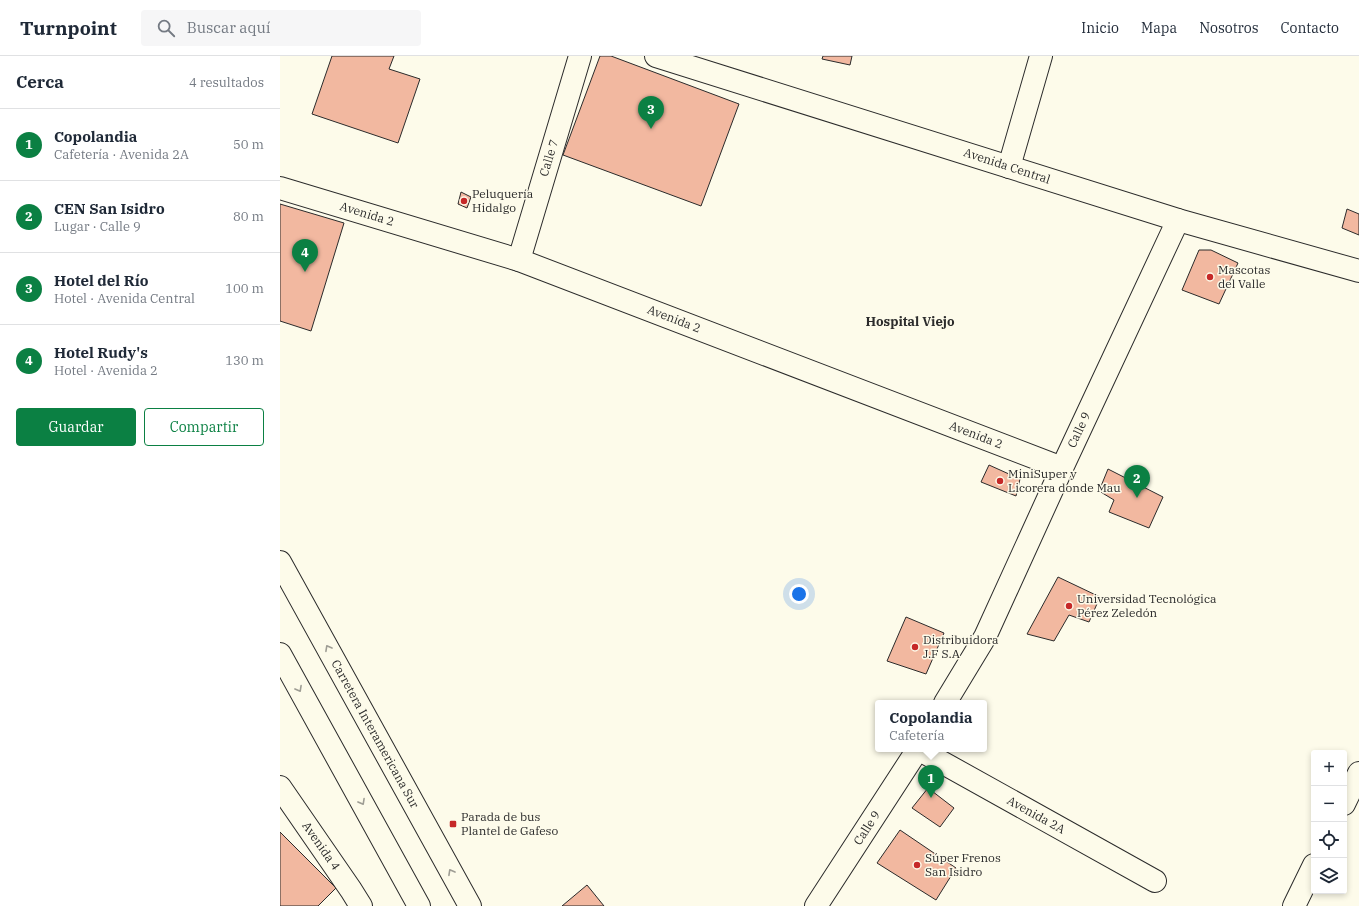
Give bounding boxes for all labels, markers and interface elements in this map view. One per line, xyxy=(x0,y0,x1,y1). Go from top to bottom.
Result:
search box xyxy=(141,10,421,46)
text: Turnpoint xyxy=(20,16,117,40)
icon: search xyxy=(155,17,177,39)
text: Buscar aquí xyxy=(187,18,270,37)
text: Inicio xyxy=(1081,19,1119,37)
text: Mapa xyxy=(1141,19,1177,37)
text: Nosotros xyxy=(1199,19,1259,37)
text: Contacto xyxy=(1281,19,1339,37)
text: Cerca xyxy=(16,71,64,93)
text: 4 resultados xyxy=(189,74,264,91)
pin: 3 xyxy=(638,96,664,129)
text: Copolandia xyxy=(54,127,137,146)
text: 1 xyxy=(25,136,33,153)
text: 50 m xyxy=(233,136,264,153)
street label: Calle 7 xyxy=(536,138,561,178)
street label: Avenida Central xyxy=(962,144,1053,187)
text: Cafetería · Avenida 2A xyxy=(54,146,189,163)
place label: Peluquería Hidalgo xyxy=(472,186,534,215)
marker: Peluquería Hidalgo xyxy=(459,196,469,206)
street label: Avenida 2 xyxy=(338,198,396,229)
text: CEN San Isidro xyxy=(54,199,165,218)
text: 2 xyxy=(25,208,33,225)
text: 80 m xyxy=(233,208,264,225)
text: Lugar · Calle 9 xyxy=(54,218,141,235)
pin: 4 xyxy=(292,239,318,272)
place label: Mascotas del Valle xyxy=(1218,262,1271,291)
text: Hotel del Río xyxy=(54,271,149,290)
marker: Mascotas del Valle xyxy=(1205,272,1215,282)
text: 3 xyxy=(25,280,33,297)
text: 100 m xyxy=(225,280,264,297)
text: Hotel · Avenida Central xyxy=(54,290,195,307)
street label: Avenida 2 xyxy=(645,302,703,336)
district label: Hospital Viejo xyxy=(865,313,955,330)
text: Hotel Rudy's xyxy=(54,343,148,362)
text: 4 xyxy=(25,352,33,369)
text: 130 m xyxy=(225,352,264,369)
text: Hotel · Avenida 2 xyxy=(54,362,158,379)
button: Guardar xyxy=(16,408,136,446)
button: Compartir xyxy=(144,408,264,446)
street label: Calle 9 xyxy=(1064,409,1093,450)
street label: Avenida 2 xyxy=(947,418,1005,452)
pin: 2 xyxy=(1124,465,1150,498)
place label: MiniSuper y Licorera donde Mau xyxy=(1008,466,1121,495)
marker: MiniSuper y Licorera donde Mau xyxy=(995,476,1005,486)
your location xyxy=(789,584,809,604)
place label: Universidad Tecnológica Pérez Zeledón xyxy=(1077,591,1217,620)
marker: Universidad Tecnológica Pérez Zeledón xyxy=(1064,601,1074,611)
place label: Distribuidora J.F S.A xyxy=(923,632,999,661)
marker: Distribuidora J.F S.A xyxy=(910,642,920,652)
one-way arrow xyxy=(325,645,332,652)
street label: Carretera Interamericana Sur xyxy=(328,657,423,811)
one-way arrow xyxy=(294,684,301,692)
popup xyxy=(875,700,987,752)
text: Copolandia xyxy=(889,708,973,727)
text: Cafetería xyxy=(889,727,945,744)
map controls xyxy=(1311,750,1347,894)
button: + xyxy=(1311,750,1347,786)
pin: 1 xyxy=(918,765,944,798)
button: − xyxy=(1311,786,1347,822)
street label: Avenida 2A xyxy=(1005,792,1069,837)
one-way arrow xyxy=(357,798,364,806)
street label: Calle 9 xyxy=(850,808,883,848)
place label: Parada de bus Plantel de Gafeso xyxy=(461,809,558,838)
street label: Avenida 4 xyxy=(299,819,344,873)
marker: Parada de bus Plantel de Gafeso xyxy=(448,819,458,829)
button: locate xyxy=(1311,822,1347,858)
place label: Súper Frenos San Isidro xyxy=(925,850,1001,879)
button: layers xyxy=(1311,858,1347,894)
marker: Súper Frenos San Isidro xyxy=(912,860,922,870)
one-way arrow xyxy=(449,869,456,876)

